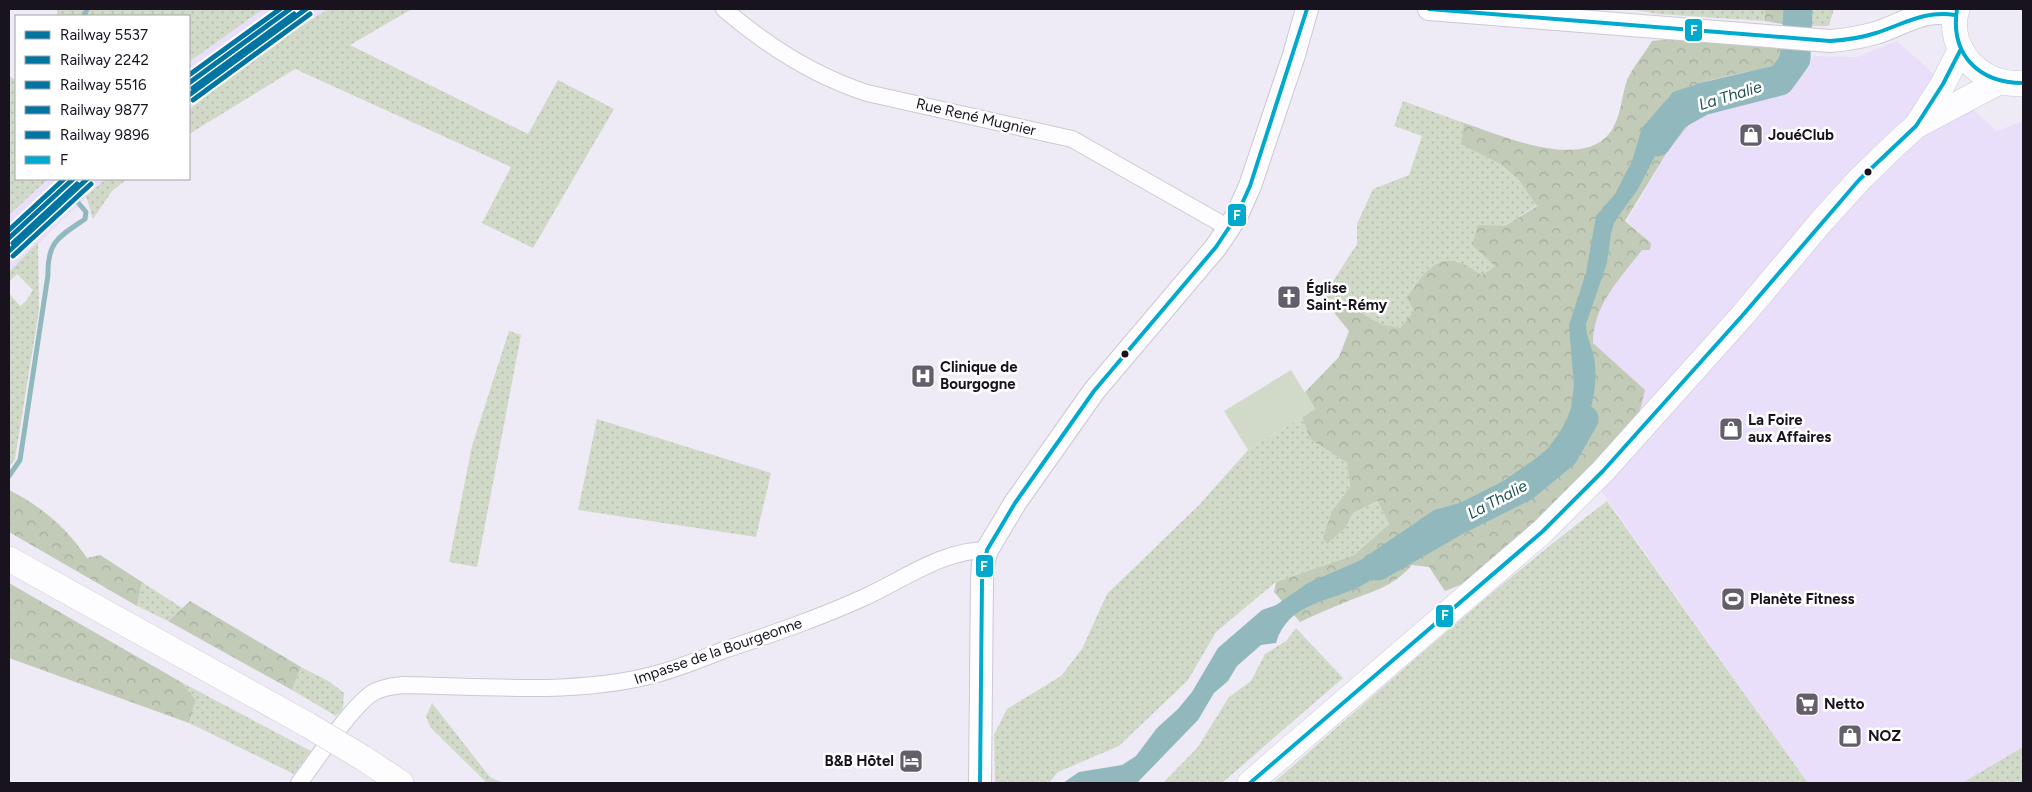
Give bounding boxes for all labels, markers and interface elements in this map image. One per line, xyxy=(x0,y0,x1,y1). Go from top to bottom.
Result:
legend xyxy=(15,15,190,180)
line badge: F xyxy=(1684,18,1703,42)
text: F xyxy=(1690,22,1698,39)
text: Railway 5537 xyxy=(60,26,148,44)
text: Railway 2242 xyxy=(60,51,149,69)
text: Railway 5516 xyxy=(60,76,147,94)
water label: La Thalie xyxy=(1696,77,1764,114)
street label: Rue René Mugnier xyxy=(914,94,1038,140)
text: Railway 9877 xyxy=(60,101,148,119)
shop icon: JouéClub xyxy=(1738,122,1764,148)
text: Railway 9896 xyxy=(60,126,150,144)
place label: JouéClub xyxy=(1768,126,1834,144)
text: F xyxy=(60,151,68,169)
unlabelled marker xyxy=(1863,167,1873,177)
line badge: F xyxy=(1227,203,1247,227)
text: F xyxy=(1233,207,1241,224)
place label: Église Saint-Rémy xyxy=(1306,279,1388,314)
church icon: Église Saint-Rémy xyxy=(1276,284,1302,310)
unlabelled marker xyxy=(1120,349,1130,359)
place label: Clinique de Bourgogne xyxy=(940,358,1018,393)
hospital icon: Clinique de Bourgogne xyxy=(910,363,936,389)
place label: La Foire aux Affaires xyxy=(1748,411,1831,446)
shop icon: La Foire aux Affaires xyxy=(1718,416,1744,442)
water label: La Thalie xyxy=(1464,476,1531,523)
line badge: F xyxy=(975,554,994,578)
text: F xyxy=(980,558,988,575)
sports icon: Planète Fitness xyxy=(1720,586,1746,612)
place label: Planète Fitness xyxy=(1750,590,1854,608)
line badge: F xyxy=(1435,604,1454,628)
text: F xyxy=(1441,607,1449,624)
street label: Impasse de la Bourgeonne xyxy=(632,614,804,688)
supermarket icon: Netto xyxy=(1794,691,1820,717)
place label: Netto xyxy=(1824,695,1865,713)
shop icon: NOZ xyxy=(1837,723,1863,749)
place label: NOZ xyxy=(1868,727,1901,745)
hotel icon: B&B Hôtel xyxy=(898,748,924,774)
place label: B&B Hôtel xyxy=(825,752,894,770)

